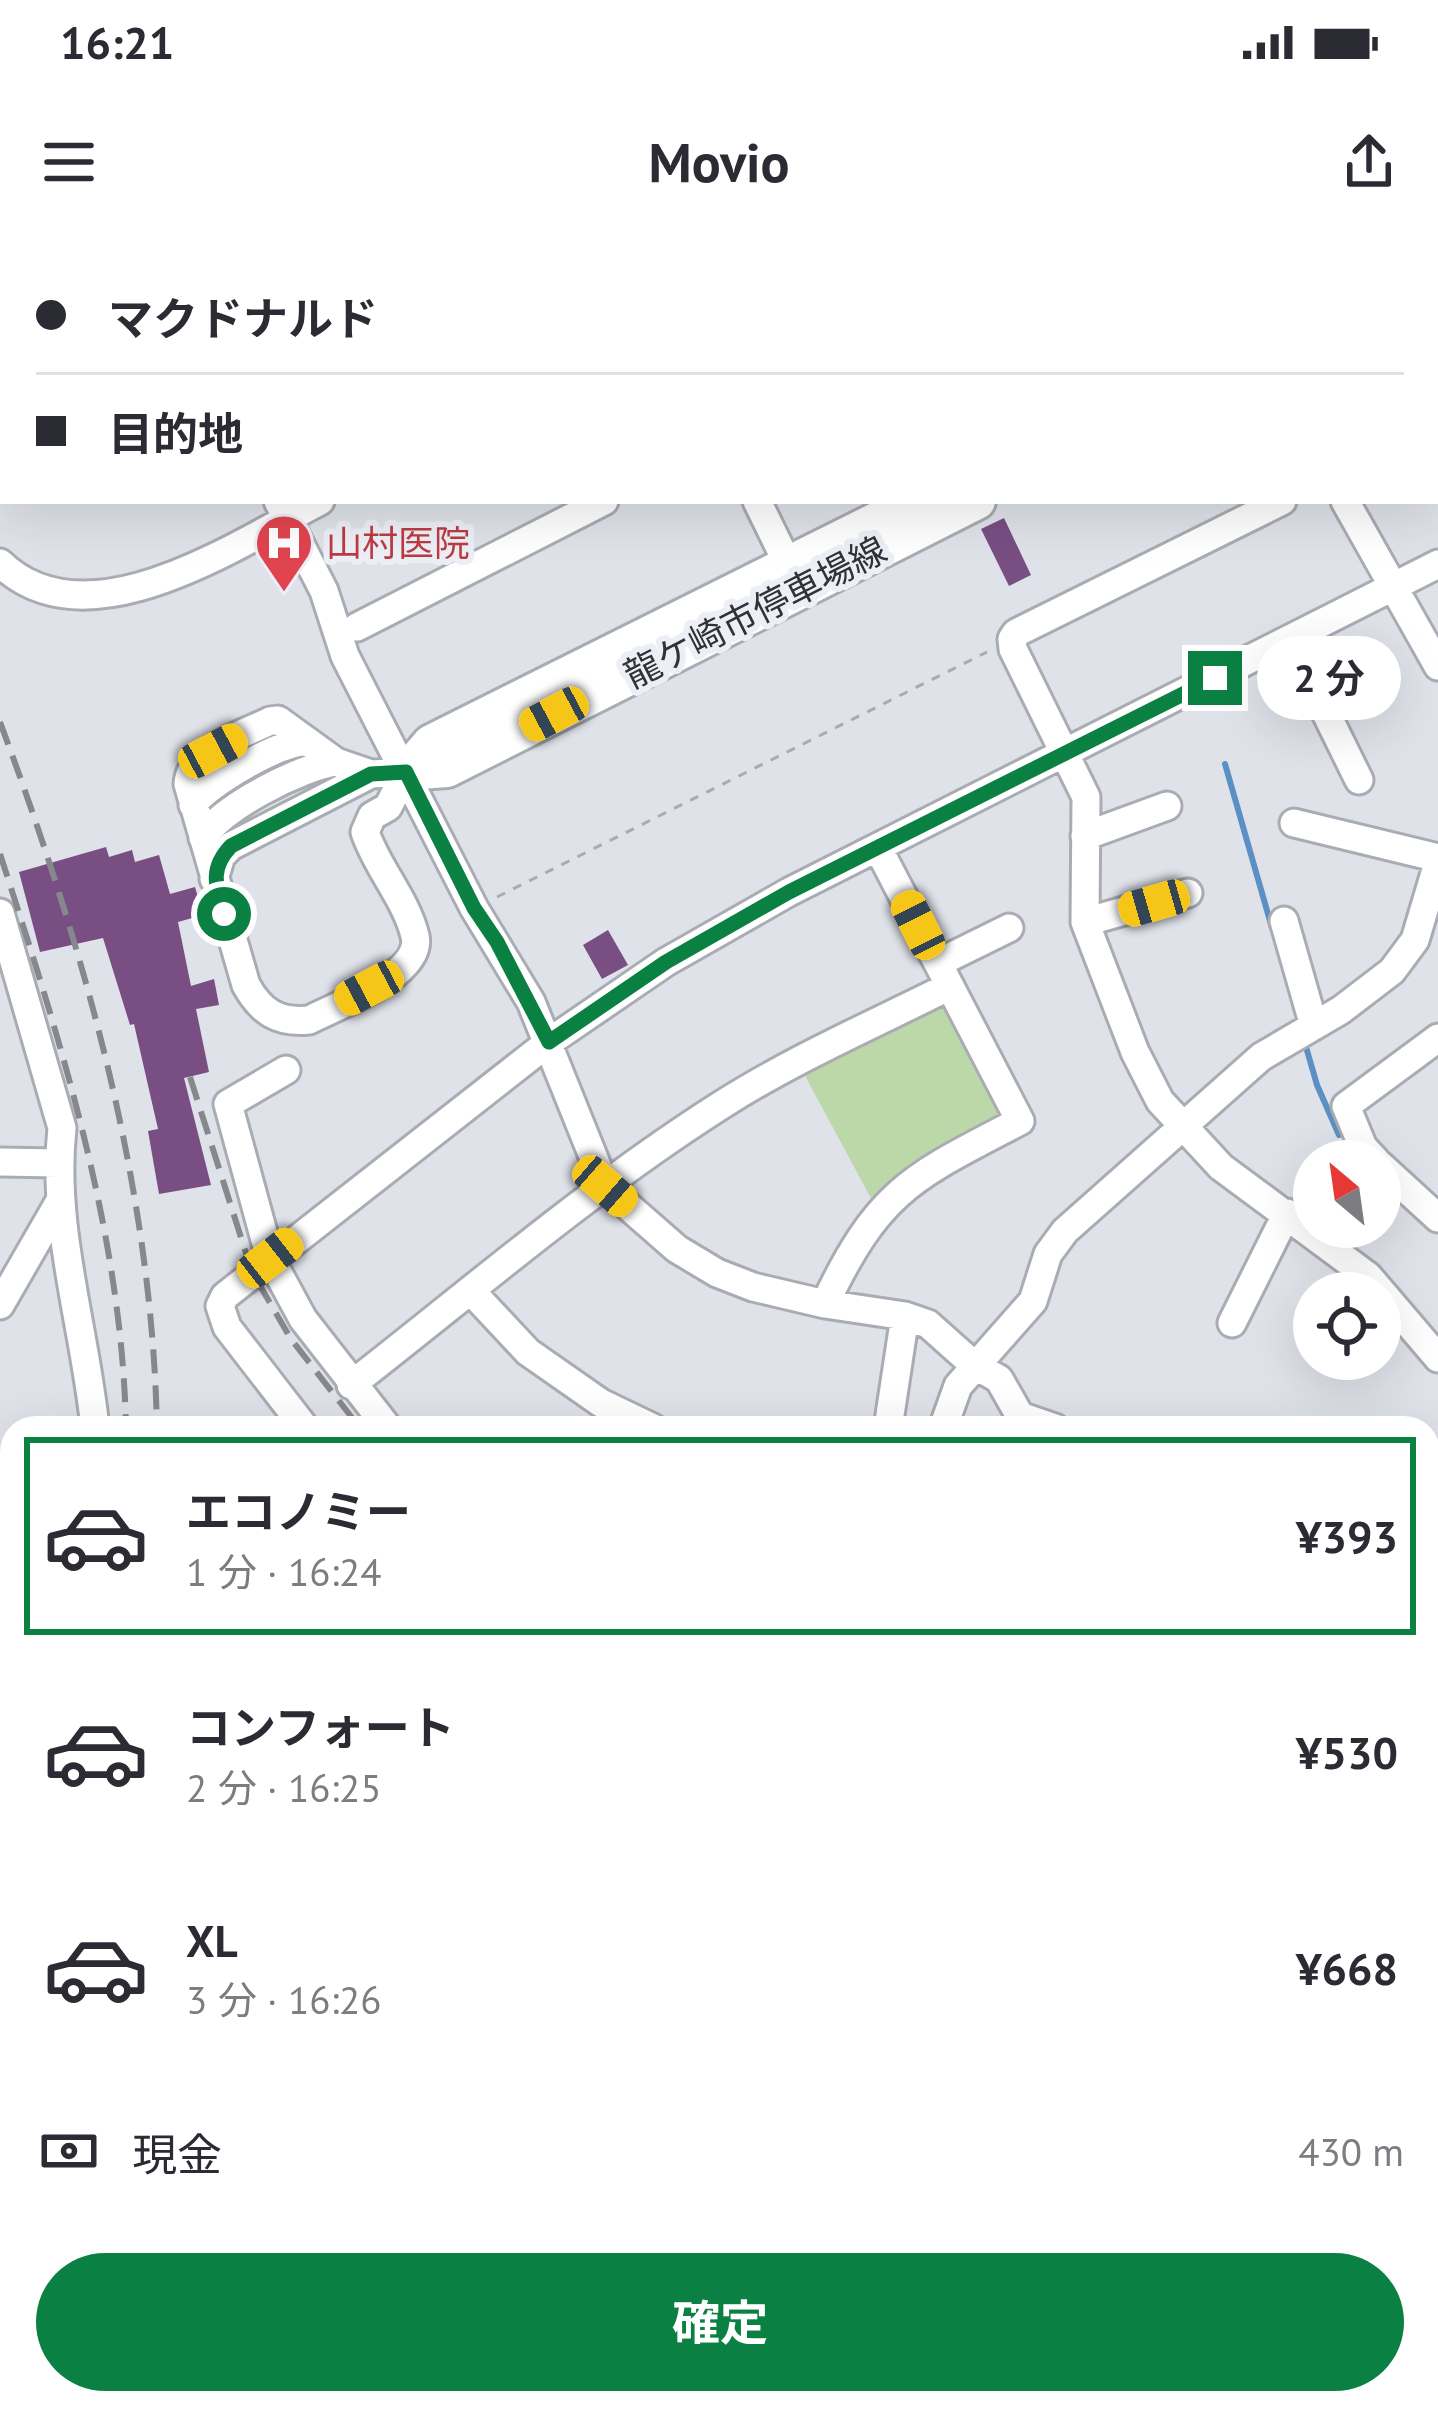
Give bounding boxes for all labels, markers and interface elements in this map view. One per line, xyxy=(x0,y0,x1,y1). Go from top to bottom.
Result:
text: 16:21 xyxy=(60,13,174,71)
text: Movio xyxy=(649,127,789,197)
icon: menu xyxy=(36,129,102,195)
icon: share xyxy=(1336,129,1402,195)
text: マクドナルド xyxy=(108,289,378,347)
text: 目的地 xyxy=(108,404,243,462)
hospital icon: 山村医院 xyxy=(253,512,315,594)
place label: 山村医院 xyxy=(326,519,470,566)
street label: 龍ケ崎市停車場線 xyxy=(616,525,894,698)
callout: 2 分 xyxy=(1257,636,1401,720)
route end xyxy=(1188,651,1242,705)
text: 2 分 xyxy=(1294,652,1364,703)
car xyxy=(514,681,594,747)
car xyxy=(173,718,253,784)
car xyxy=(1114,876,1194,930)
car xyxy=(886,885,950,965)
route start xyxy=(197,887,251,941)
car xyxy=(329,955,409,1021)
north arrow xyxy=(1293,1140,1401,1248)
map controls xyxy=(1293,1140,1401,1380)
car xyxy=(566,1149,644,1223)
car xyxy=(231,1222,309,1294)
button: locate xyxy=(1293,1272,1401,1380)
icon: car xyxy=(42,1482,150,1590)
text: エコノミー xyxy=(186,1482,411,1540)
text: ¥393 xyxy=(1296,1507,1398,1565)
text: 1 分 · 16:24 xyxy=(186,1546,381,1597)
icon: car xyxy=(42,1698,150,1806)
text: コンフォート xyxy=(186,1698,455,1756)
text: ¥530 xyxy=(1296,1723,1398,1781)
text: 2 分 · 16:25 xyxy=(186,1762,381,1813)
text: XL xyxy=(186,1911,238,1969)
icon: car xyxy=(42,1914,150,2022)
text: ¥668 xyxy=(1296,1939,1398,1997)
text: 3 分 · 16:26 xyxy=(186,1974,381,2025)
icon: cash xyxy=(36,2118,102,2184)
text: 現金 xyxy=(132,2125,222,2183)
text: 430 m xyxy=(1298,2126,1404,2177)
button: 確定 xyxy=(36,2253,1404,2391)

